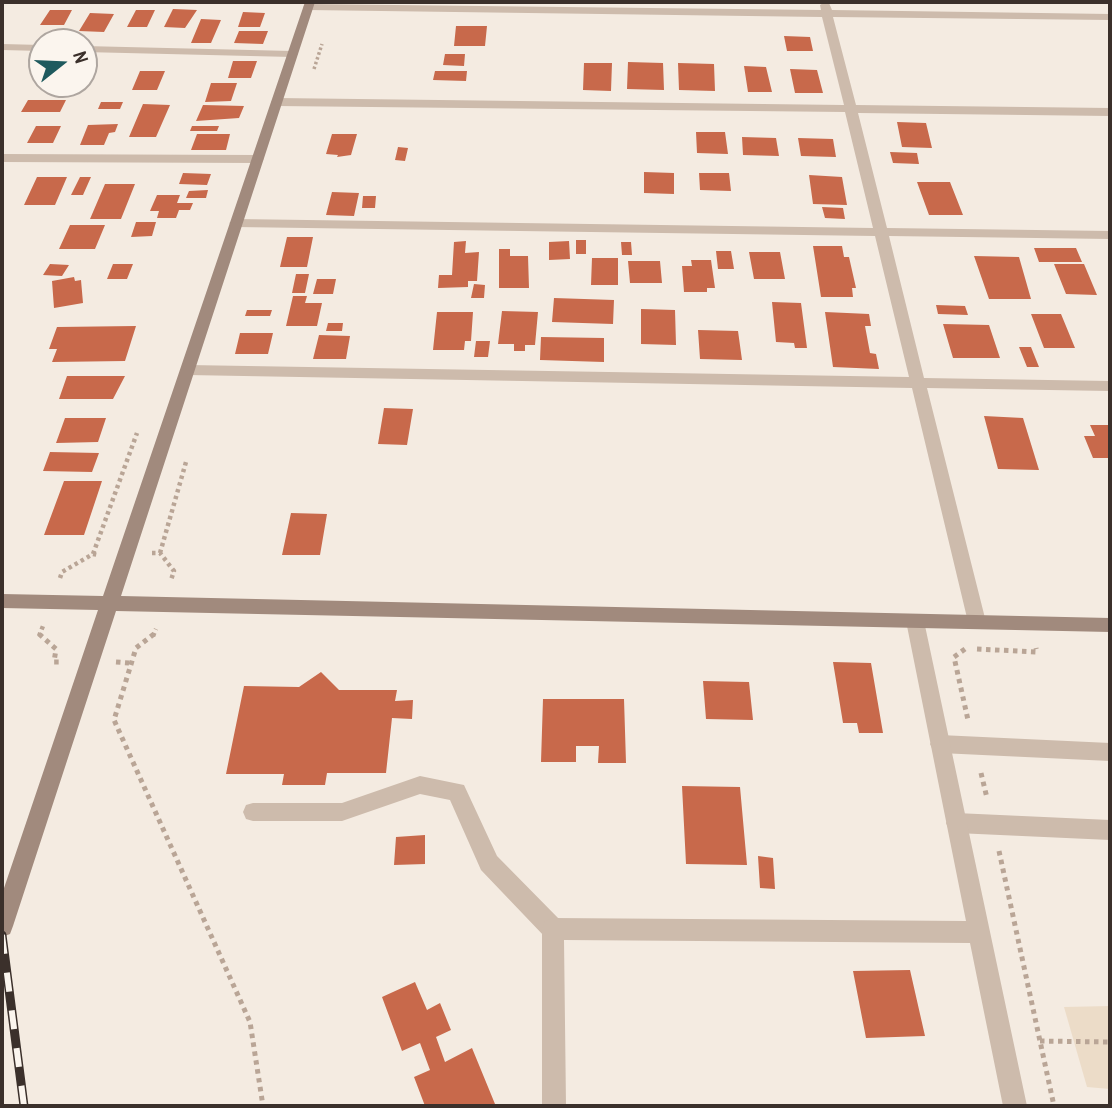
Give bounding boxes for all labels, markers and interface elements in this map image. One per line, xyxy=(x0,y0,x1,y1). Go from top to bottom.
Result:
north arrow xyxy=(28,28,98,98)
text: N xyxy=(67,48,95,66)

